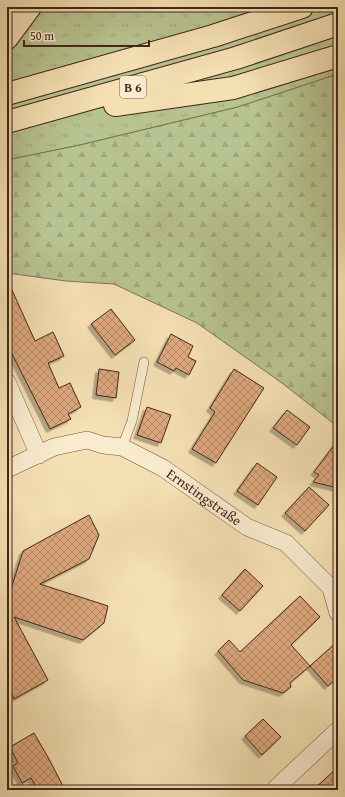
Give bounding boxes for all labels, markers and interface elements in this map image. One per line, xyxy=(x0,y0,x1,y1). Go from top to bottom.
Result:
scale bar xyxy=(24,22,149,48)
text: 50 m xyxy=(30,27,54,44)
road number: B 6 xyxy=(120,76,146,98)
street label: Ernstingstraße xyxy=(163,464,246,531)

